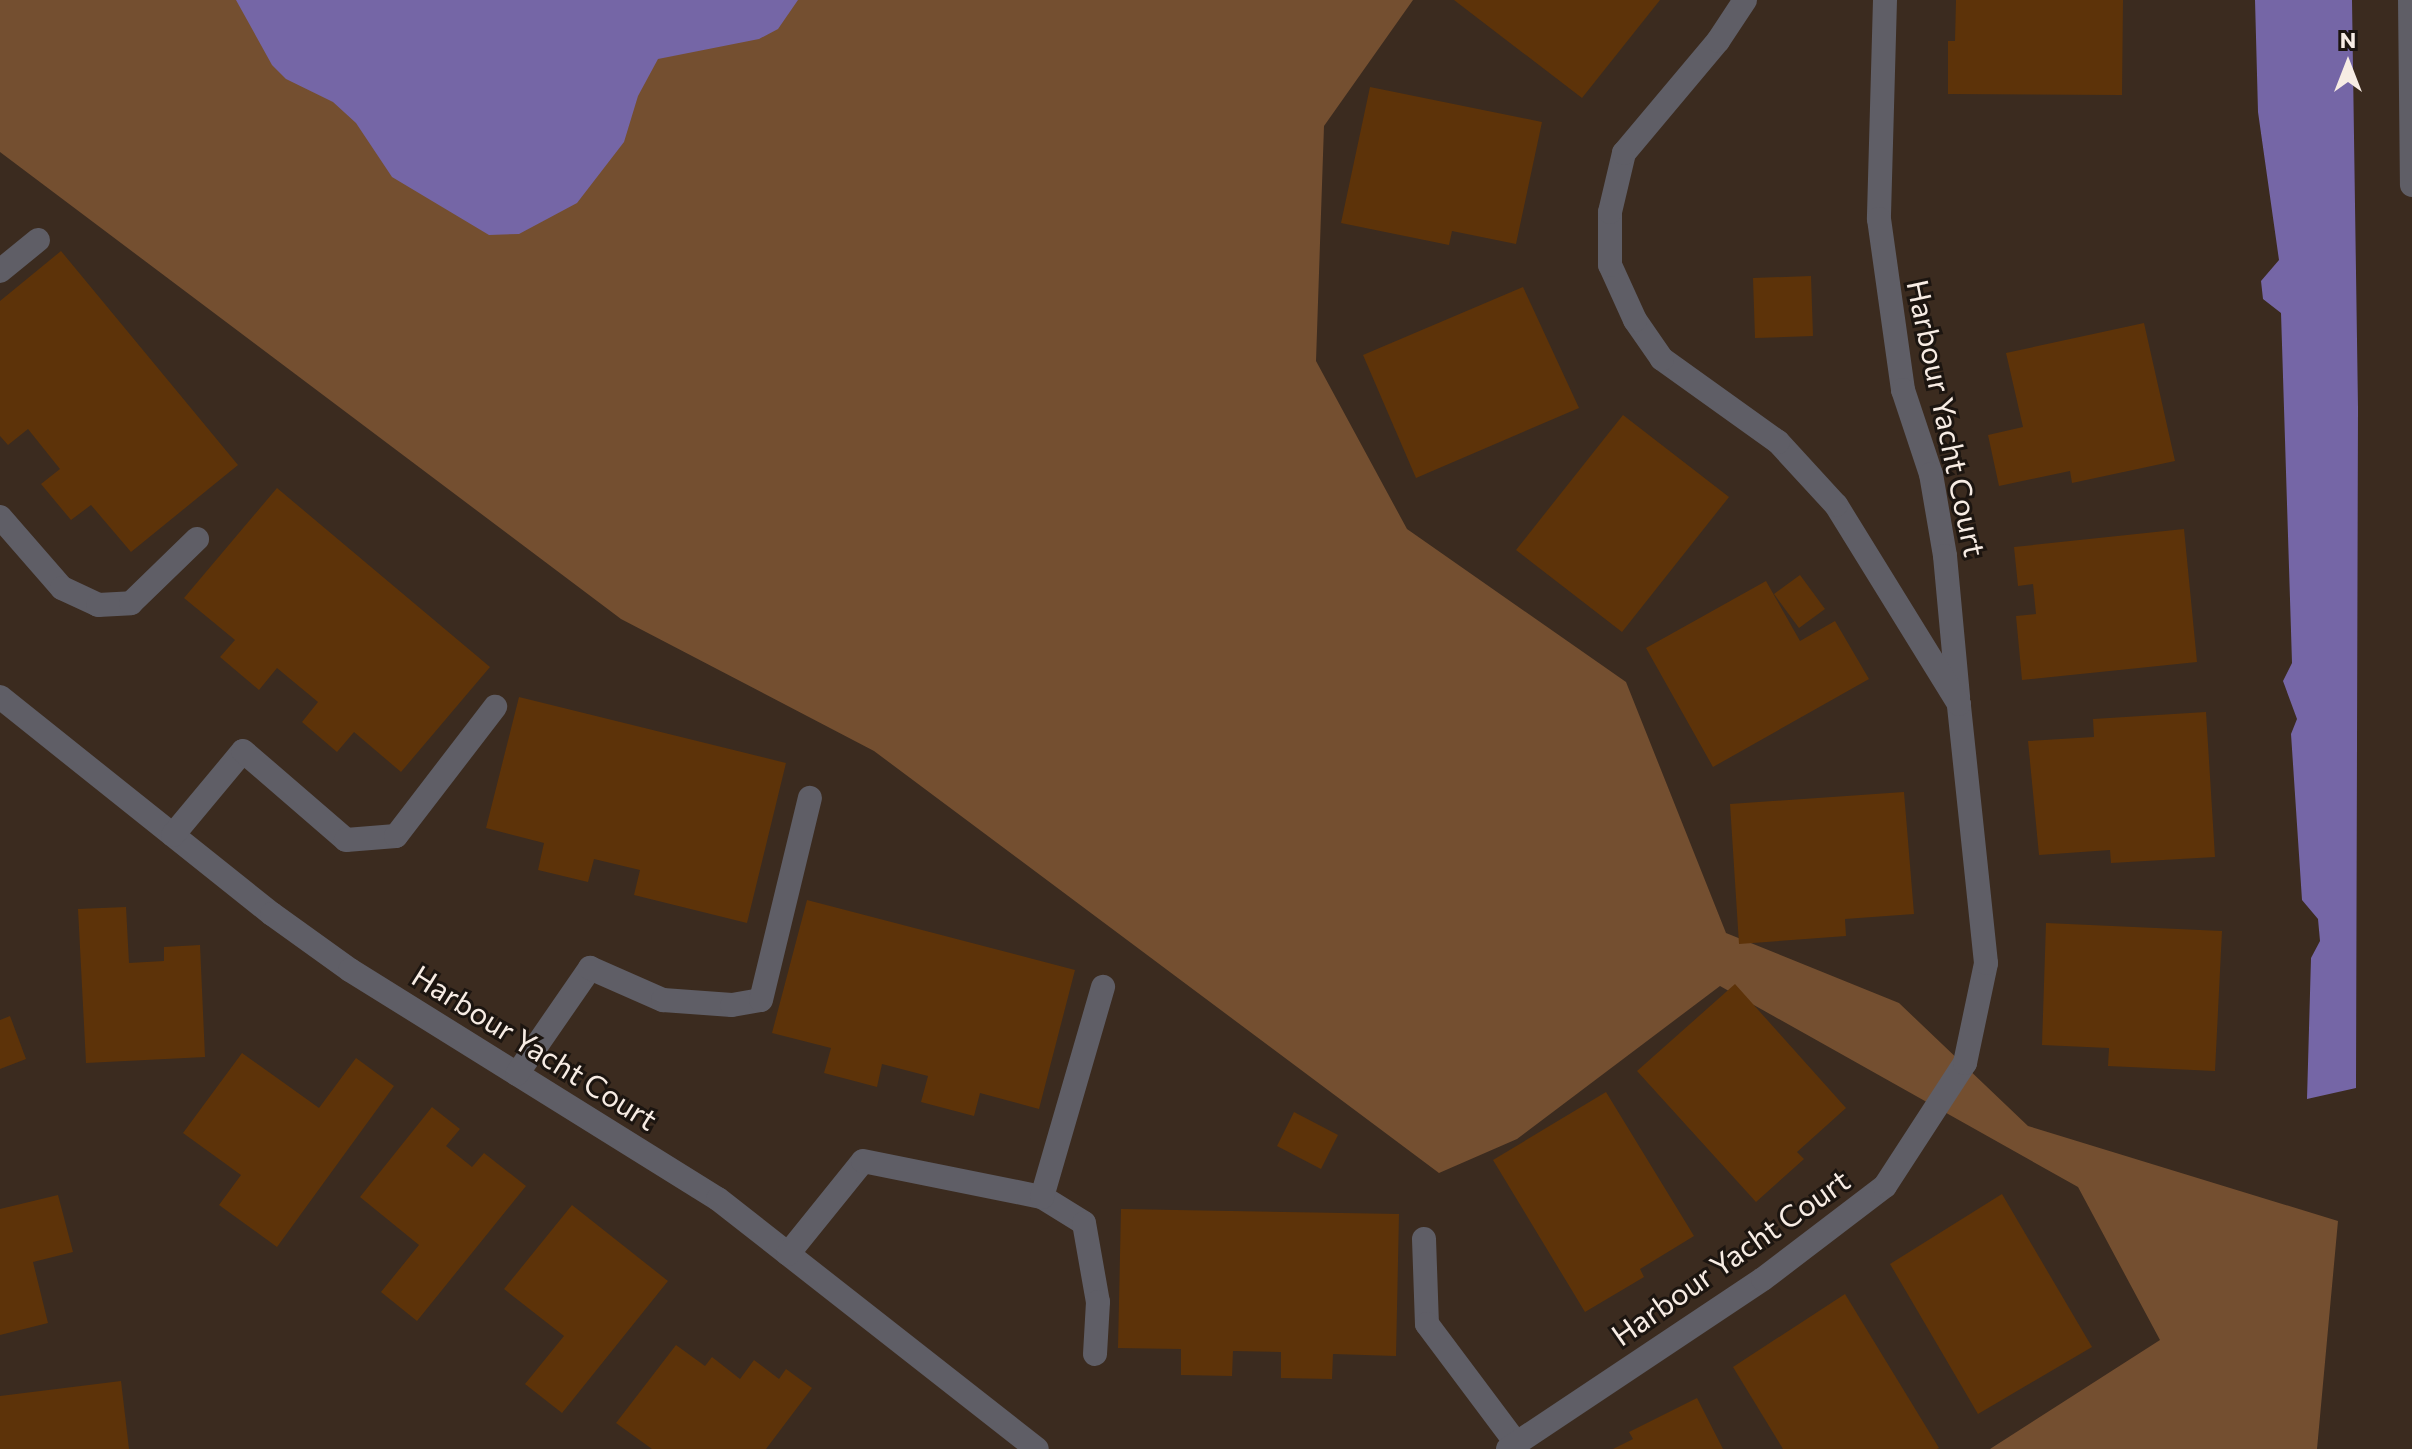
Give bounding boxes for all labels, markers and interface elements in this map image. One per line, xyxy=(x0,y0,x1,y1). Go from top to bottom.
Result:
north arrow xyxy=(2308,24,2388,104)
text: N xyxy=(2340,26,2356,53)
street label: Harbour Yacht Court xyxy=(1900,276,1994,560)
street label: Harbour Yacht Court xyxy=(406,957,664,1137)
street label: Harbour Yacht Court xyxy=(1604,1161,1856,1353)

